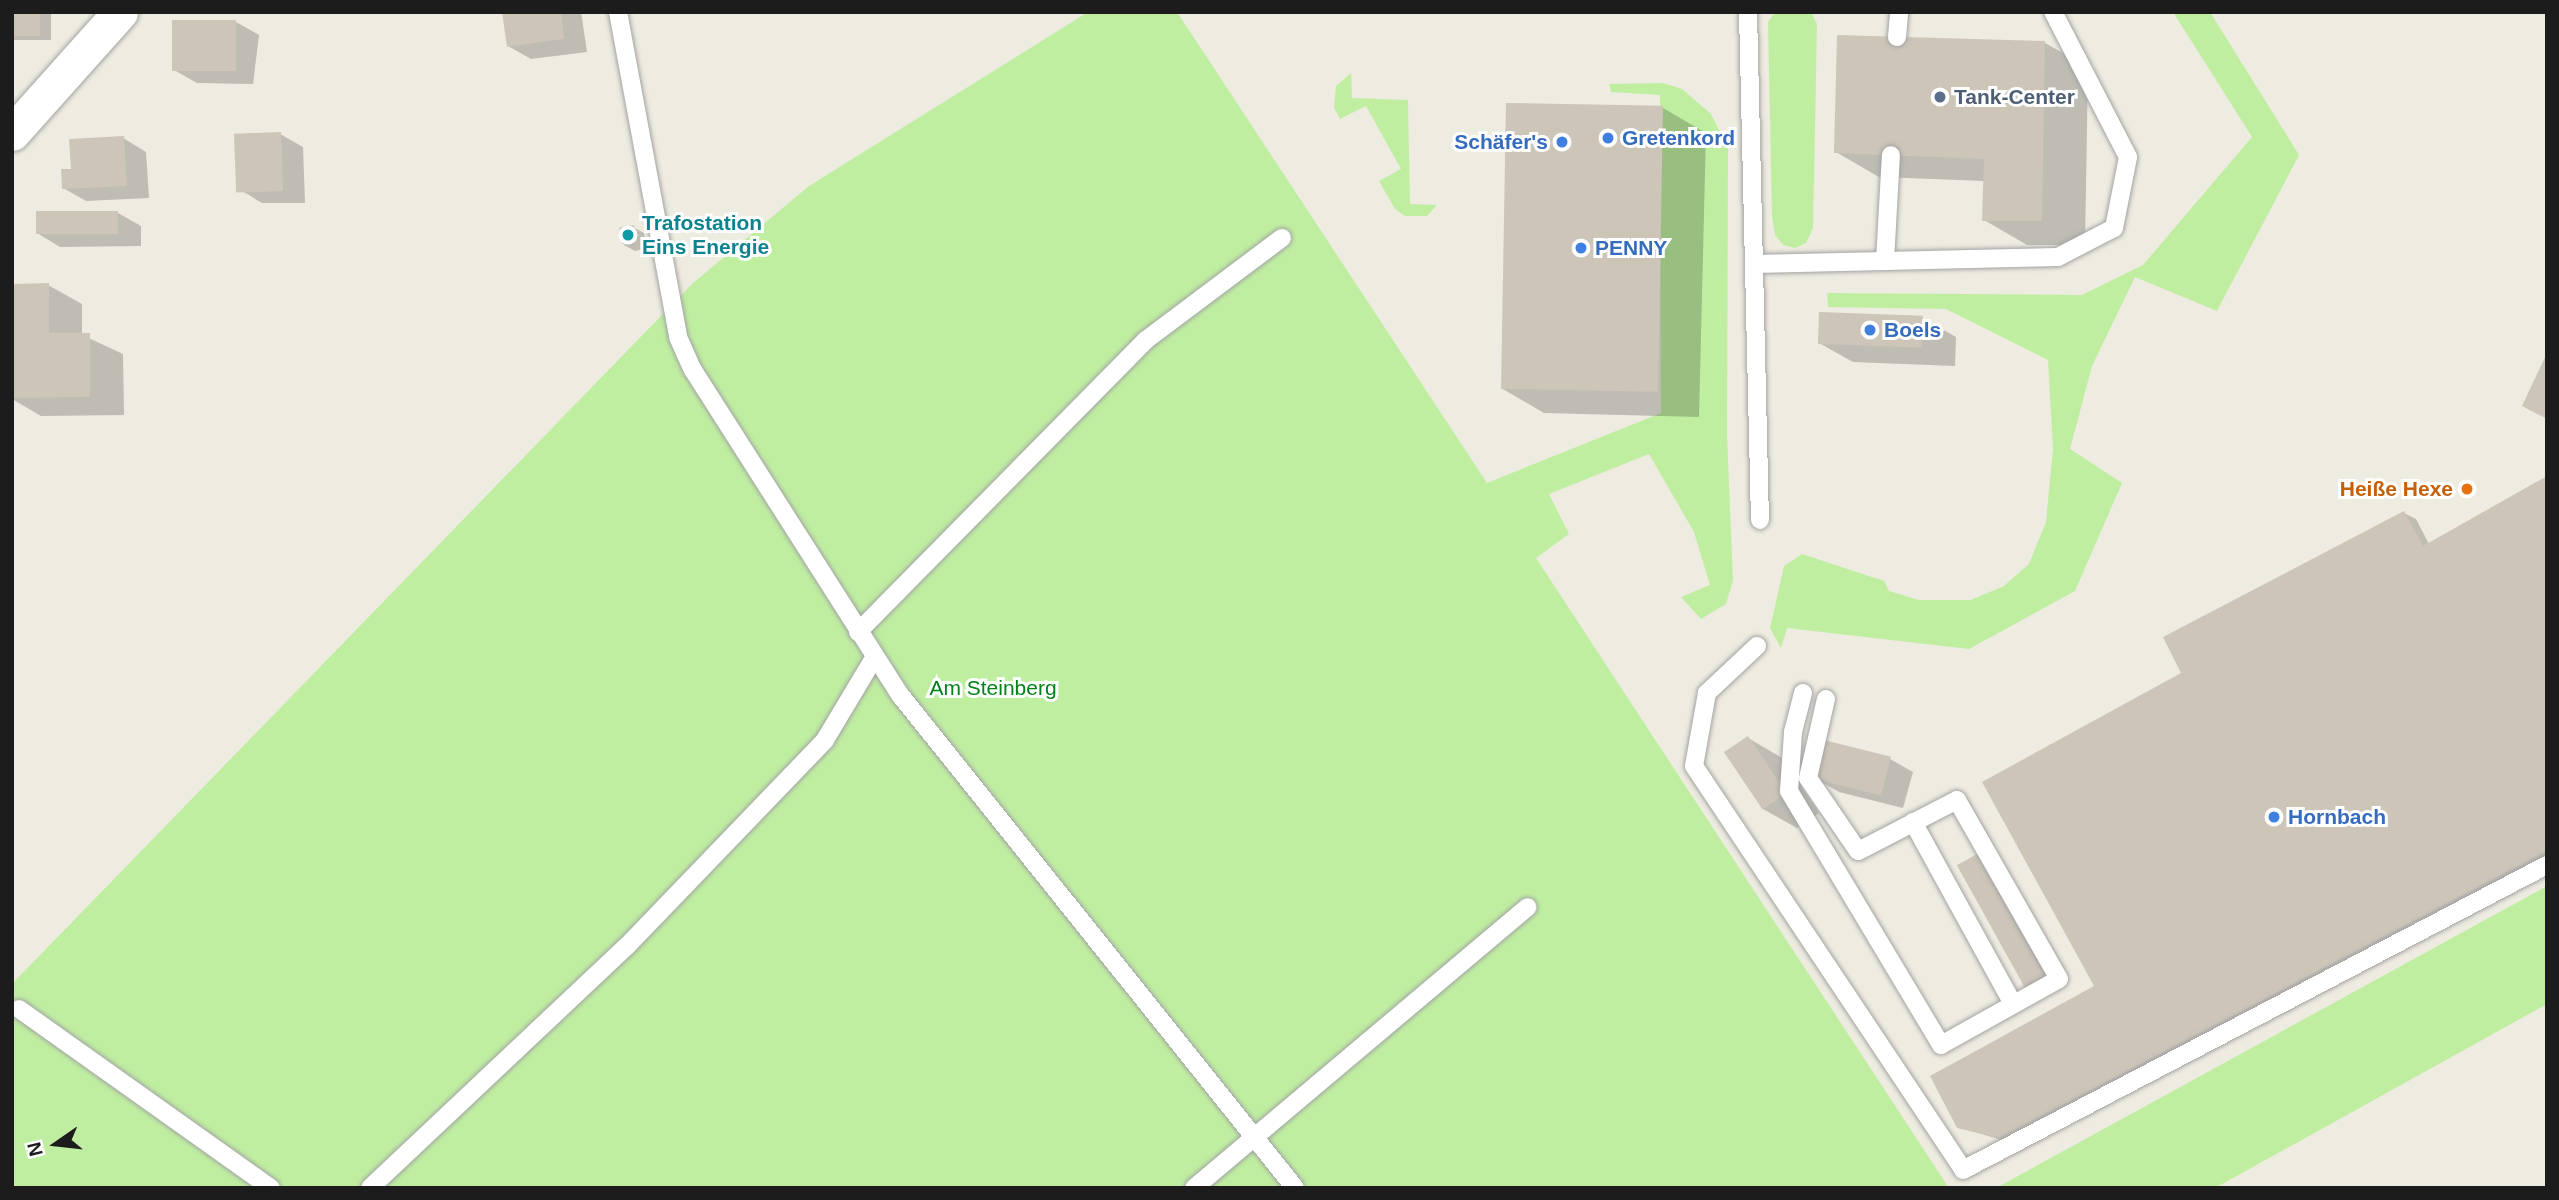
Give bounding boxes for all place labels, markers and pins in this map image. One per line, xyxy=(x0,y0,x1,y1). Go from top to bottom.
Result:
place label: Tank-Center xyxy=(1954,84,2075,110)
marker: Tank-Center xyxy=(1932,89,1948,105)
place label: Gretenkord xyxy=(1622,125,1735,151)
place label: Schäfer's xyxy=(1454,129,1548,155)
marker: Gretenkord xyxy=(1600,130,1616,146)
marker: Schäfer's xyxy=(1554,134,1570,150)
place label: Trafostation Eins Energie xyxy=(642,210,769,260)
marker: Trafostation Eins Energie xyxy=(620,227,636,243)
place label: PENNY xyxy=(1595,235,1667,261)
marker: PENNY xyxy=(1573,240,1589,256)
place label: Boels xyxy=(1884,317,1941,343)
marker: Boels xyxy=(1862,322,1878,338)
place label: Heiße Hexe xyxy=(2340,476,2453,502)
marker: Heiße Hexe xyxy=(2459,481,2475,497)
place label: Hornbach xyxy=(2288,804,2386,830)
marker: Hornbach xyxy=(2266,809,2282,825)

